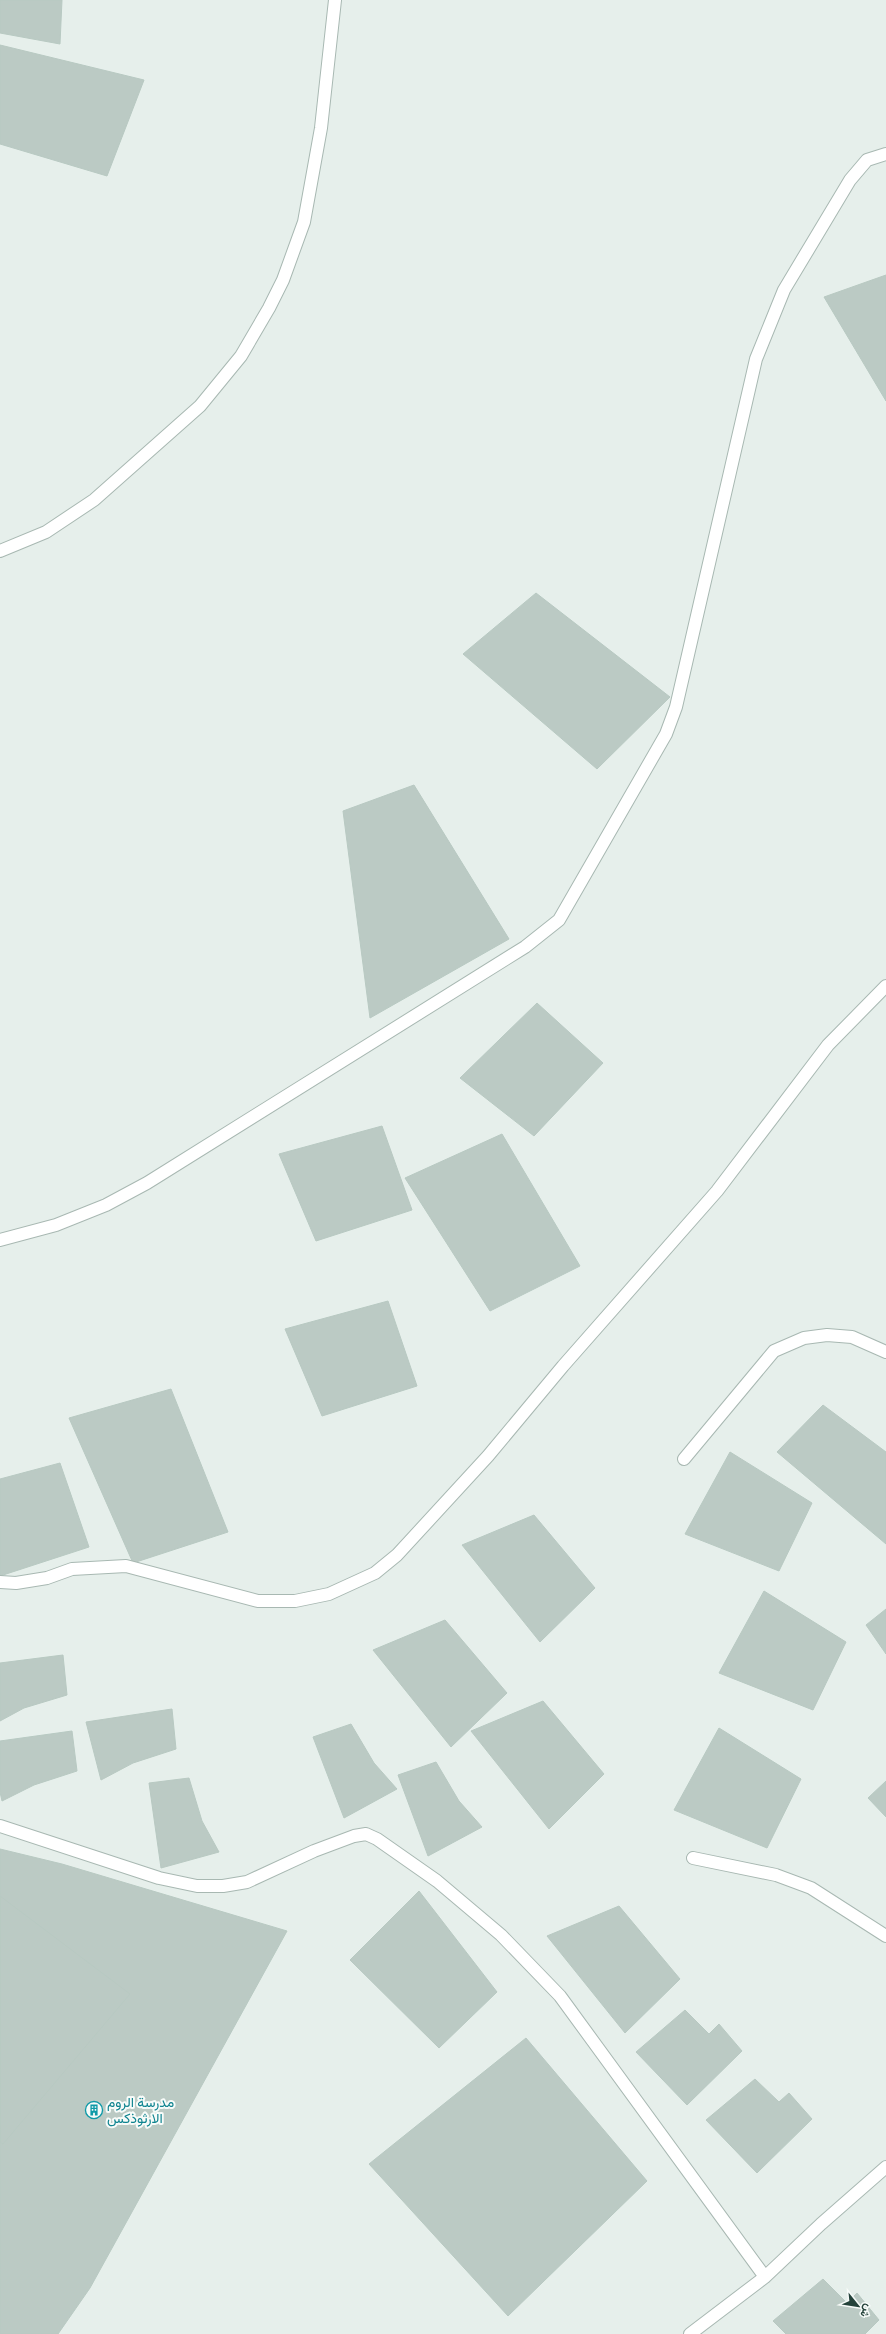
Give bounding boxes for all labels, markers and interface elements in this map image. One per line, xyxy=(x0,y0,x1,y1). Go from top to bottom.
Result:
place label: مدرسة الروم الارثوذكس xyxy=(107,2093,174,2127)
building icon: مدرسة الروم الارثوذكس xyxy=(84,2100,104,2120)
north arrow xyxy=(838,2286,878,2326)
text: ش xyxy=(857,2302,876,2320)

